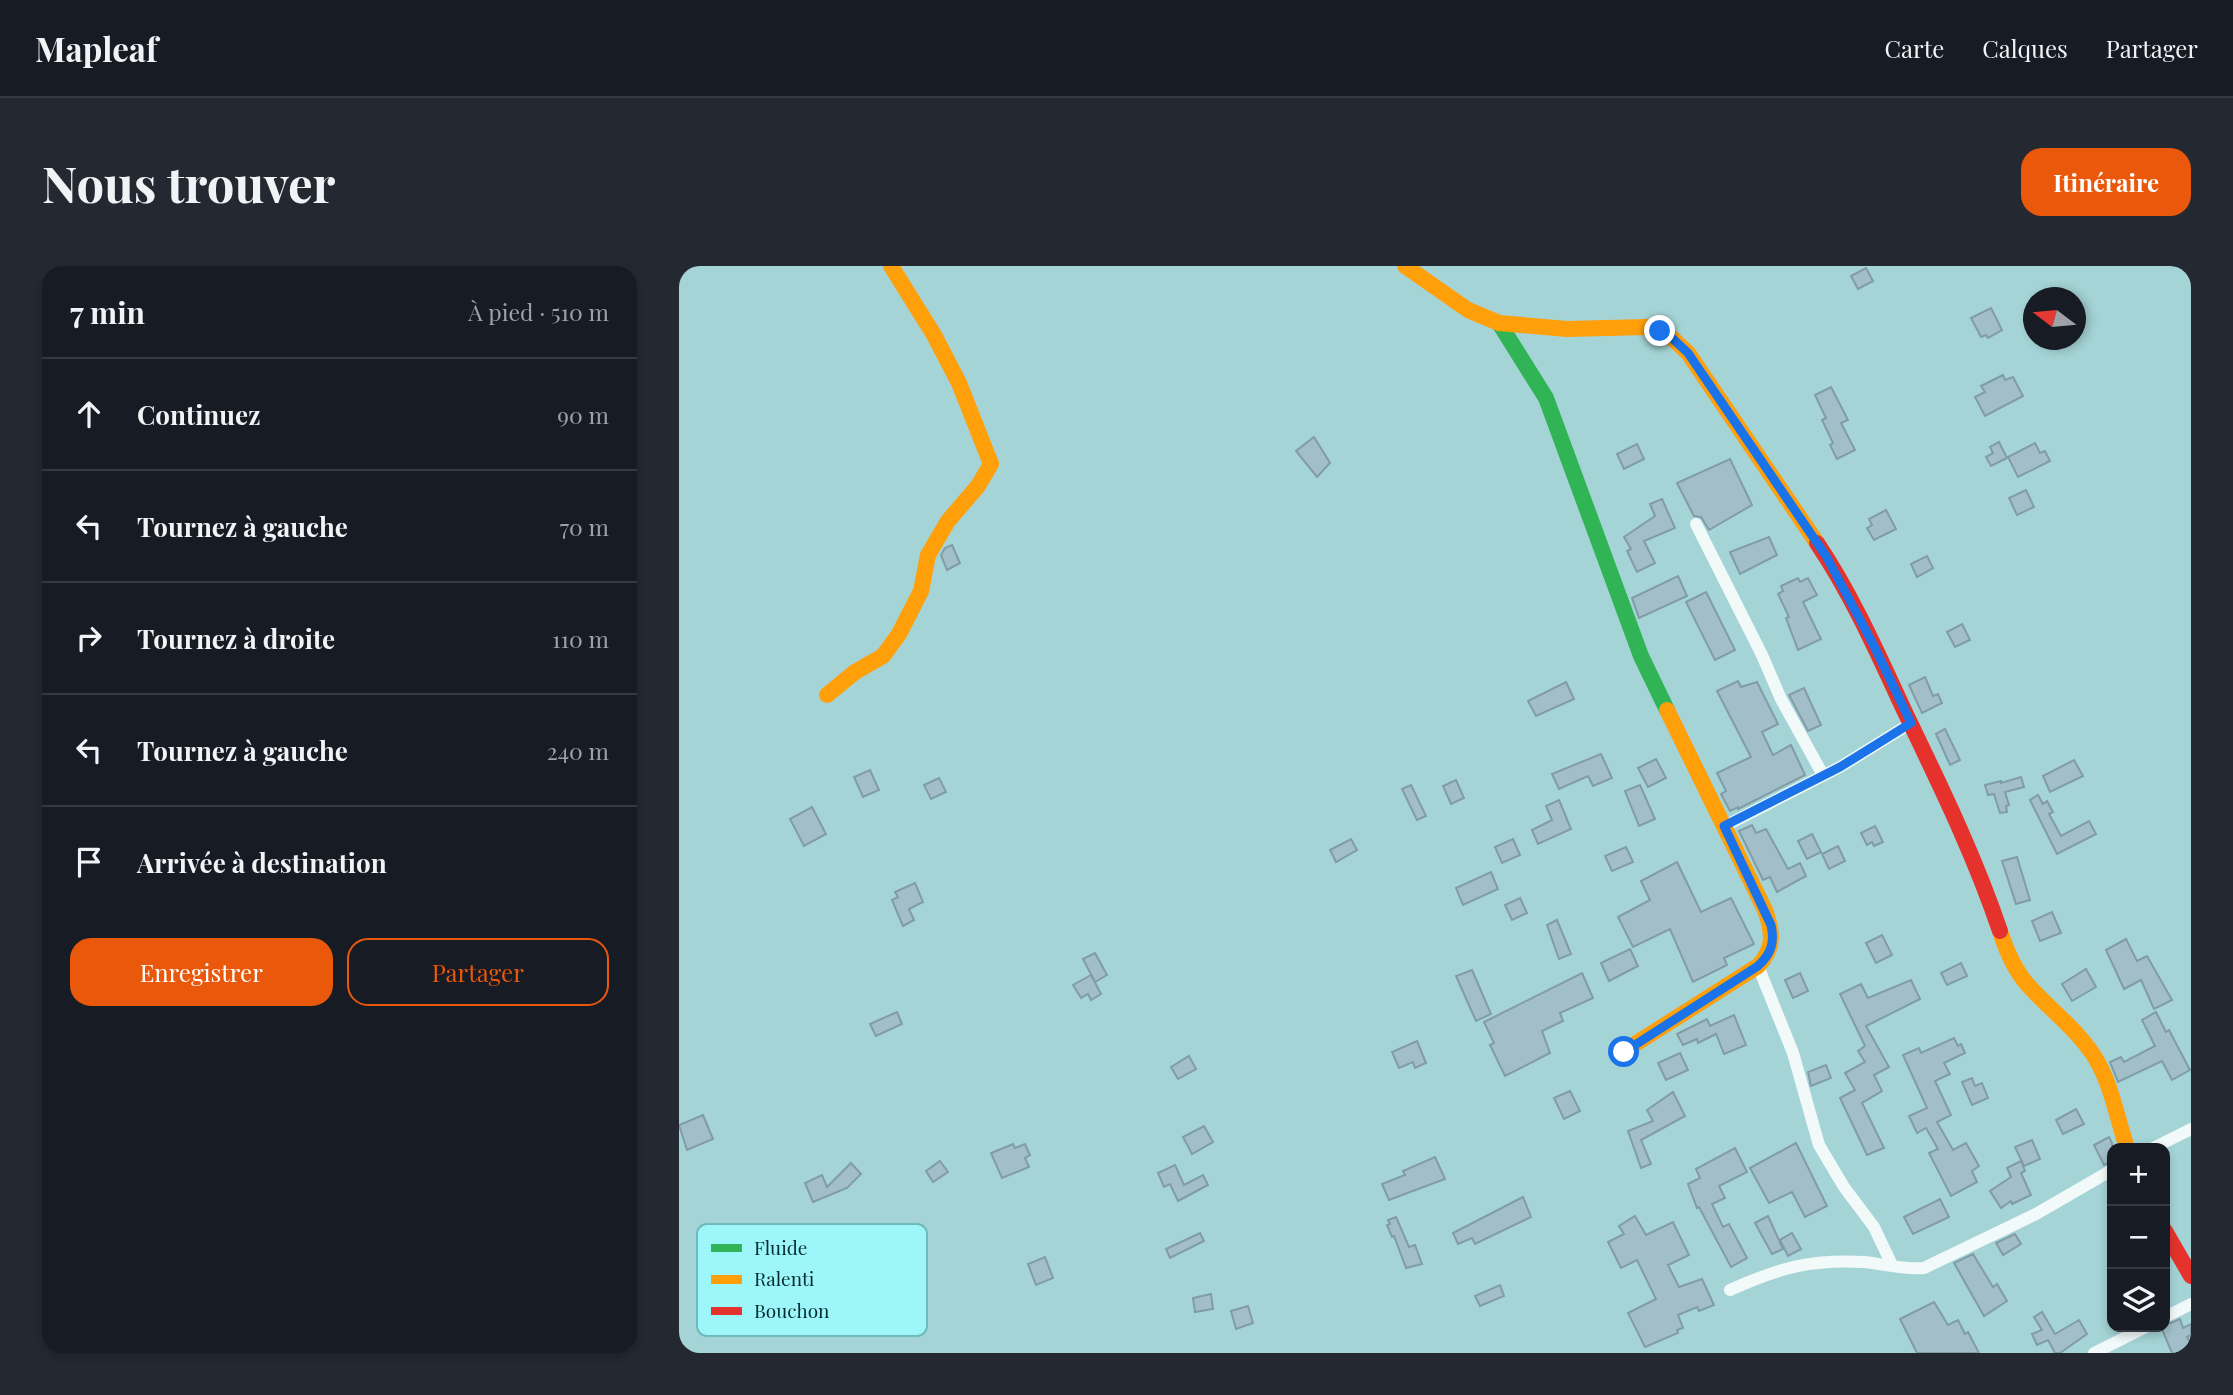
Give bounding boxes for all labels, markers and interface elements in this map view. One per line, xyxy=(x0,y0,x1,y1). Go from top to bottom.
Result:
text: Mapleaf xyxy=(35,26,158,70)
text: Carte xyxy=(1885,32,1944,64)
text: Calques xyxy=(1982,32,2068,64)
text: Partager xyxy=(2106,32,2198,64)
button: Itinéraire xyxy=(2021,148,2191,216)
text: Nous trouver xyxy=(42,150,335,215)
north arrow xyxy=(2023,287,2086,350)
text: 7 min xyxy=(70,292,145,332)
text: À pied · 510 m xyxy=(468,296,609,327)
route end xyxy=(1644,315,1675,346)
icon: ahead xyxy=(70,395,108,433)
text: Continuez xyxy=(137,397,260,432)
text: 90 m xyxy=(557,399,609,430)
icon: left xyxy=(70,507,108,545)
text: Tournez à gauche xyxy=(137,509,348,544)
text: 70 m xyxy=(560,511,609,542)
icon: right xyxy=(70,619,108,657)
text: Tournez à droite xyxy=(137,621,335,656)
text: 110 m xyxy=(552,623,609,654)
icon: left xyxy=(70,731,108,769)
text: Tournez à gauche xyxy=(137,733,348,768)
text: 240 m xyxy=(547,735,609,766)
icon: arrive xyxy=(70,843,108,881)
text: Arrivée à destination xyxy=(137,845,387,880)
button: Enregistrer xyxy=(70,938,333,1006)
button: Partager xyxy=(347,938,609,1006)
route start xyxy=(1608,1036,1639,1067)
map controls xyxy=(2107,1143,2170,1332)
button: + xyxy=(2107,1143,2170,1206)
button: − xyxy=(2107,1206,2170,1269)
legend xyxy=(697,1224,927,1336)
text: Fluide xyxy=(754,1234,807,1260)
text: Ralenti xyxy=(754,1265,815,1291)
button: layers xyxy=(2107,1269,2170,1332)
text: Bouchon xyxy=(754,1297,830,1323)

